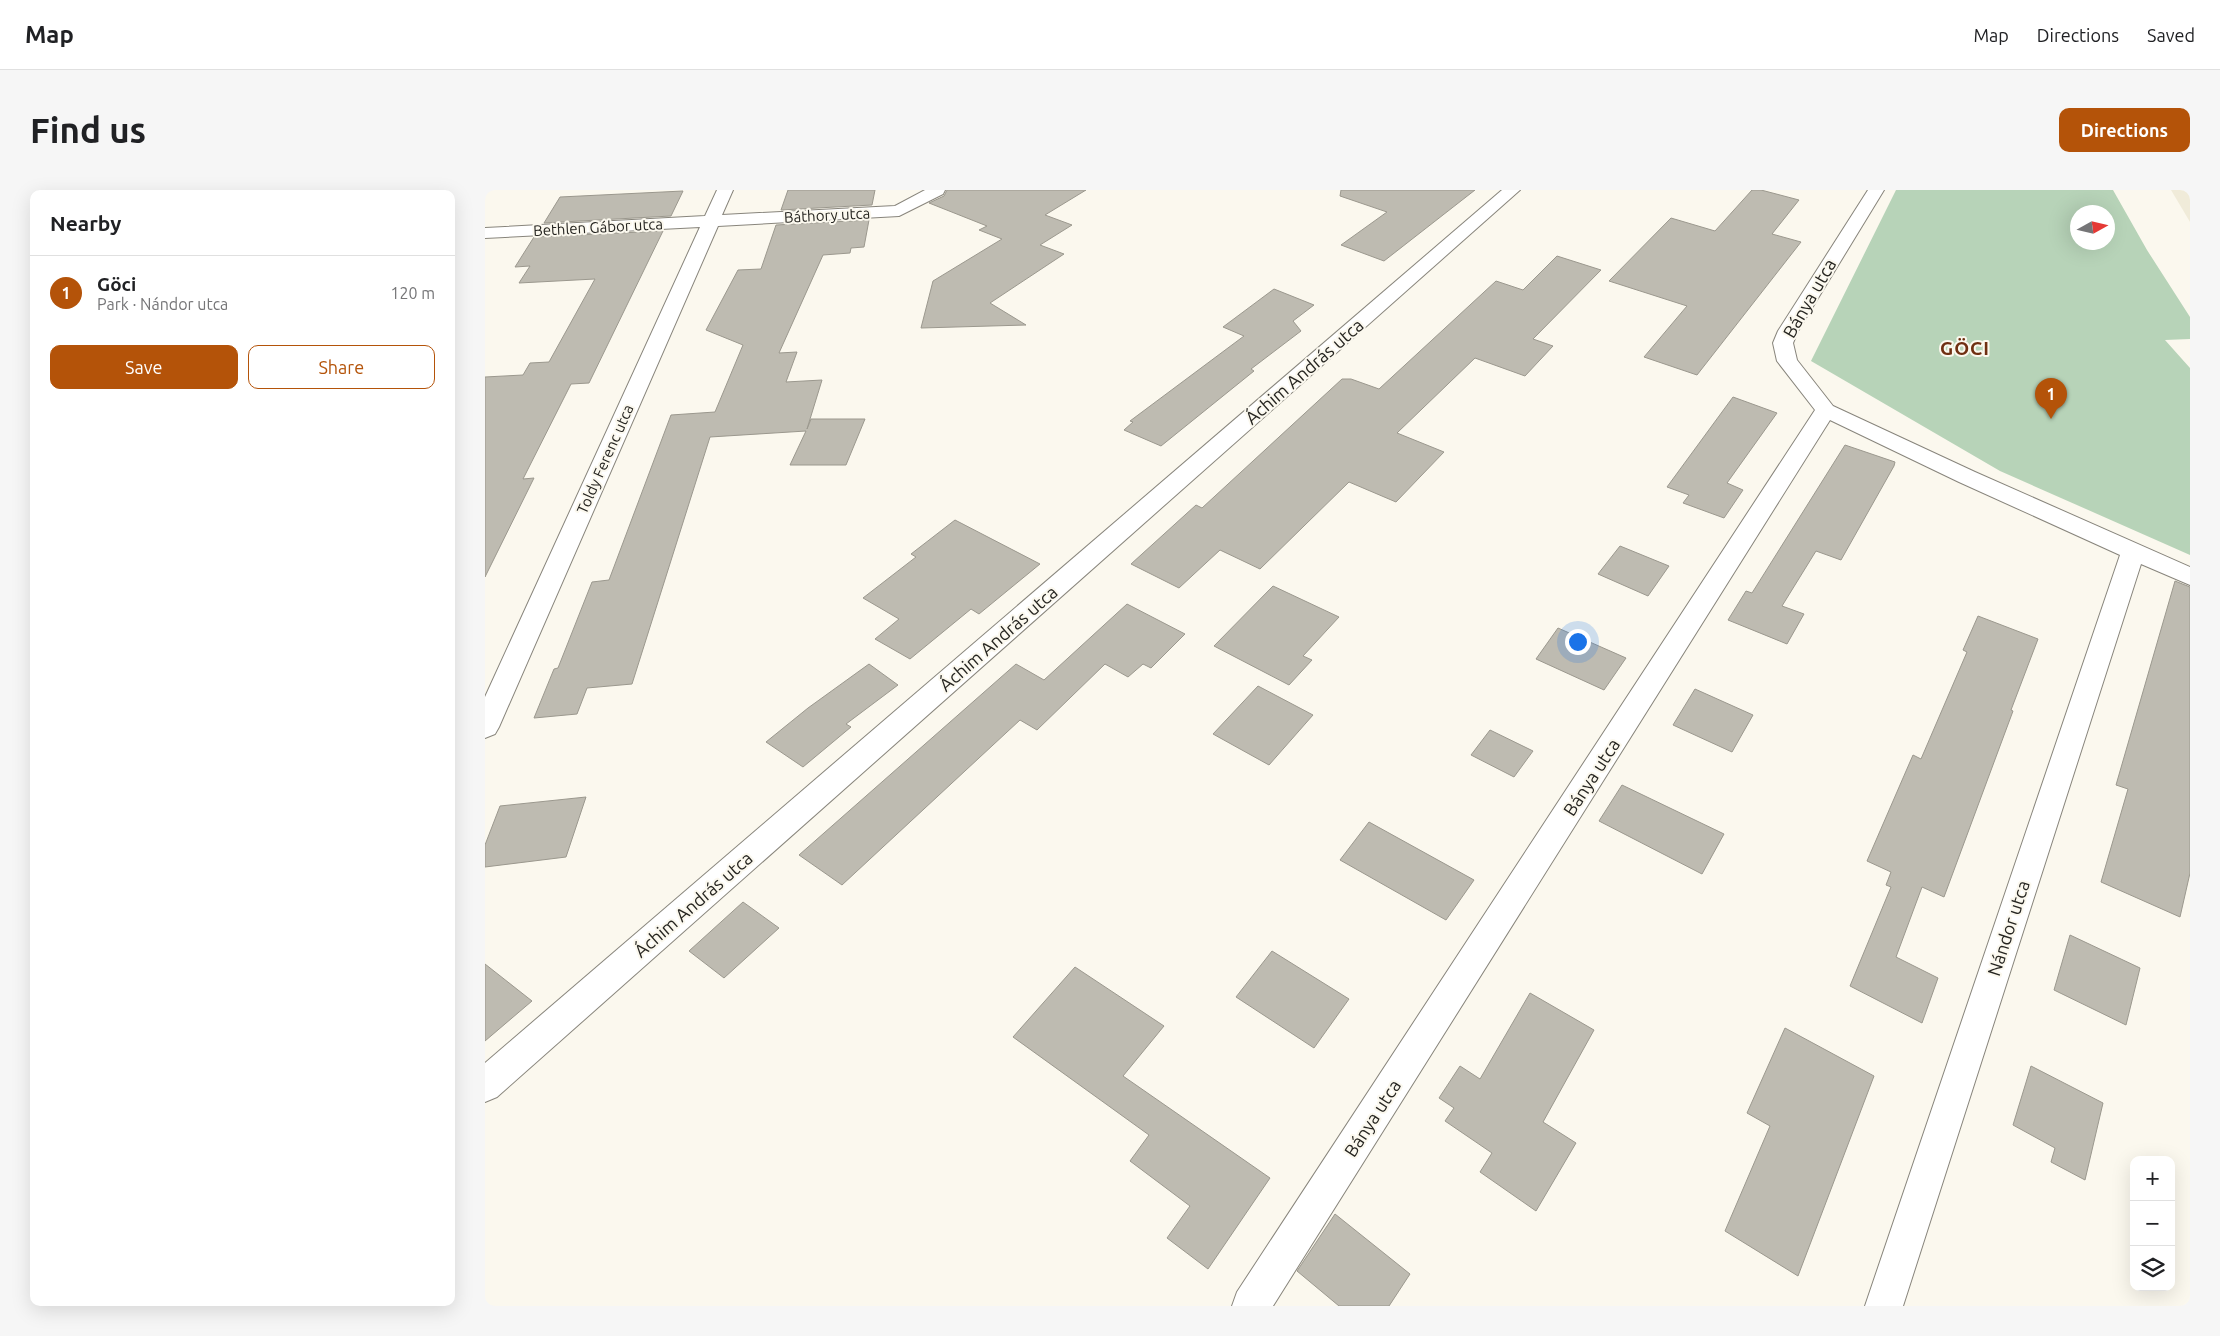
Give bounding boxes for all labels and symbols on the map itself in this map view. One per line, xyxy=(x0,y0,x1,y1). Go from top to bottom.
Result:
street label: Báthory utca xyxy=(783,204,871,226)
north arrow xyxy=(2070,205,2115,250)
street label: Bethlen Gábor utca xyxy=(533,215,663,239)
street label: Bánya utca xyxy=(1778,255,1840,341)
street label: Áchim András utca xyxy=(1240,314,1367,428)
district label: GÖCI xyxy=(1940,337,1990,359)
pin: 1 xyxy=(2035,378,2067,419)
street label: Toldy Ferenc utca xyxy=(573,402,637,516)
street label: Áchim András utca xyxy=(934,581,1061,695)
your location xyxy=(1565,629,1591,655)
street label: Bánya utca xyxy=(1559,735,1623,819)
street label: Áchim András utca xyxy=(629,847,756,961)
street label: Nándor utca xyxy=(1983,878,2033,978)
street label: Bánya utca xyxy=(1340,1076,1404,1160)

